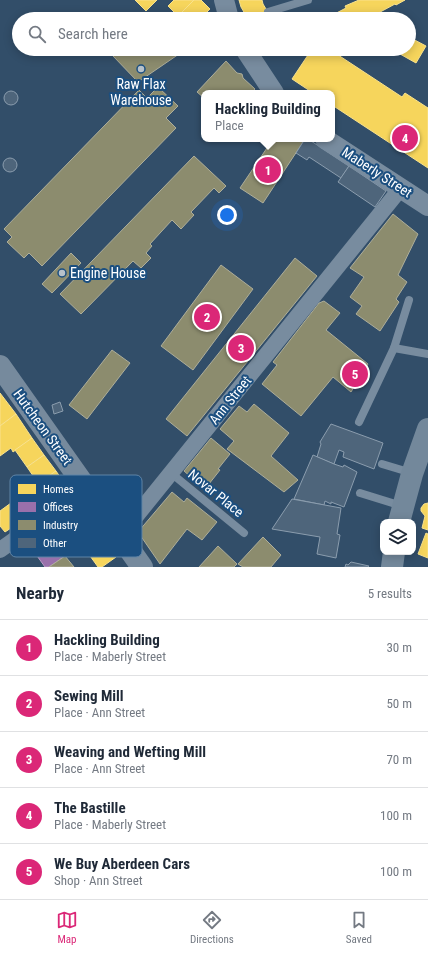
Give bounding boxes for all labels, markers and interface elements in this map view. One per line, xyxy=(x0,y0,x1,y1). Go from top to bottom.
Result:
search box xyxy=(12,12,416,56)
icon: search xyxy=(26,23,48,45)
text: Search here xyxy=(58,25,128,43)
marker: Raw Flax Warehouse xyxy=(136,64,146,74)
place label: Raw Flax Warehouse xyxy=(110,76,172,108)
popup xyxy=(201,90,335,142)
text: Hackling Building xyxy=(215,100,321,118)
text: Place xyxy=(215,118,244,133)
pin: 4 xyxy=(392,123,418,153)
street label: Maberly Street xyxy=(339,143,415,201)
pin: 1 xyxy=(255,155,281,185)
your location xyxy=(217,205,237,225)
place label: Engine House xyxy=(70,265,146,281)
marker: Engine House xyxy=(57,268,67,278)
pin: 2 xyxy=(194,302,220,332)
pin: 3 xyxy=(228,333,254,363)
pin: 5 xyxy=(342,359,368,389)
street label: Ann Street xyxy=(206,373,254,427)
street label: Hutcheon Street xyxy=(10,386,76,468)
street label: Novar Place xyxy=(185,466,247,520)
legend xyxy=(10,475,142,557)
text: Homes xyxy=(43,483,74,496)
text: Offices xyxy=(43,501,73,514)
text: Industry xyxy=(43,519,79,532)
map controls xyxy=(380,519,416,555)
button: layers xyxy=(380,519,416,555)
text: Other xyxy=(43,537,67,550)
text: Nearby xyxy=(16,583,64,603)
text: 5 results xyxy=(368,586,412,601)
text: Hackling Building xyxy=(54,631,160,649)
text: 1 xyxy=(26,640,32,655)
text: 30 m xyxy=(386,640,412,655)
text: Place · Maberly Street xyxy=(54,649,166,664)
text: Sewing Mill xyxy=(54,687,124,705)
text: 2 xyxy=(26,696,32,711)
text: 50 m xyxy=(386,696,412,711)
text: Place · Ann Street xyxy=(54,705,145,720)
text: Weaving and Wefting Mill xyxy=(54,743,206,761)
text: 3 xyxy=(26,752,32,767)
text: 70 m xyxy=(386,752,412,767)
text: Place · Ann Street xyxy=(54,761,145,776)
text: The Bastille xyxy=(54,799,126,817)
text: 4 xyxy=(26,808,32,823)
text: 100 m xyxy=(380,808,412,823)
text: Place · Maberly Street xyxy=(54,817,166,832)
text: We Buy Aberdeen Cars xyxy=(54,855,190,873)
text: 5 xyxy=(26,864,32,879)
text: 100 m xyxy=(380,864,412,879)
text: Shop · Ann Street xyxy=(54,873,143,888)
tab: Map xyxy=(56,909,78,946)
tab: Directions xyxy=(190,909,234,946)
tab: Saved xyxy=(346,909,372,946)

